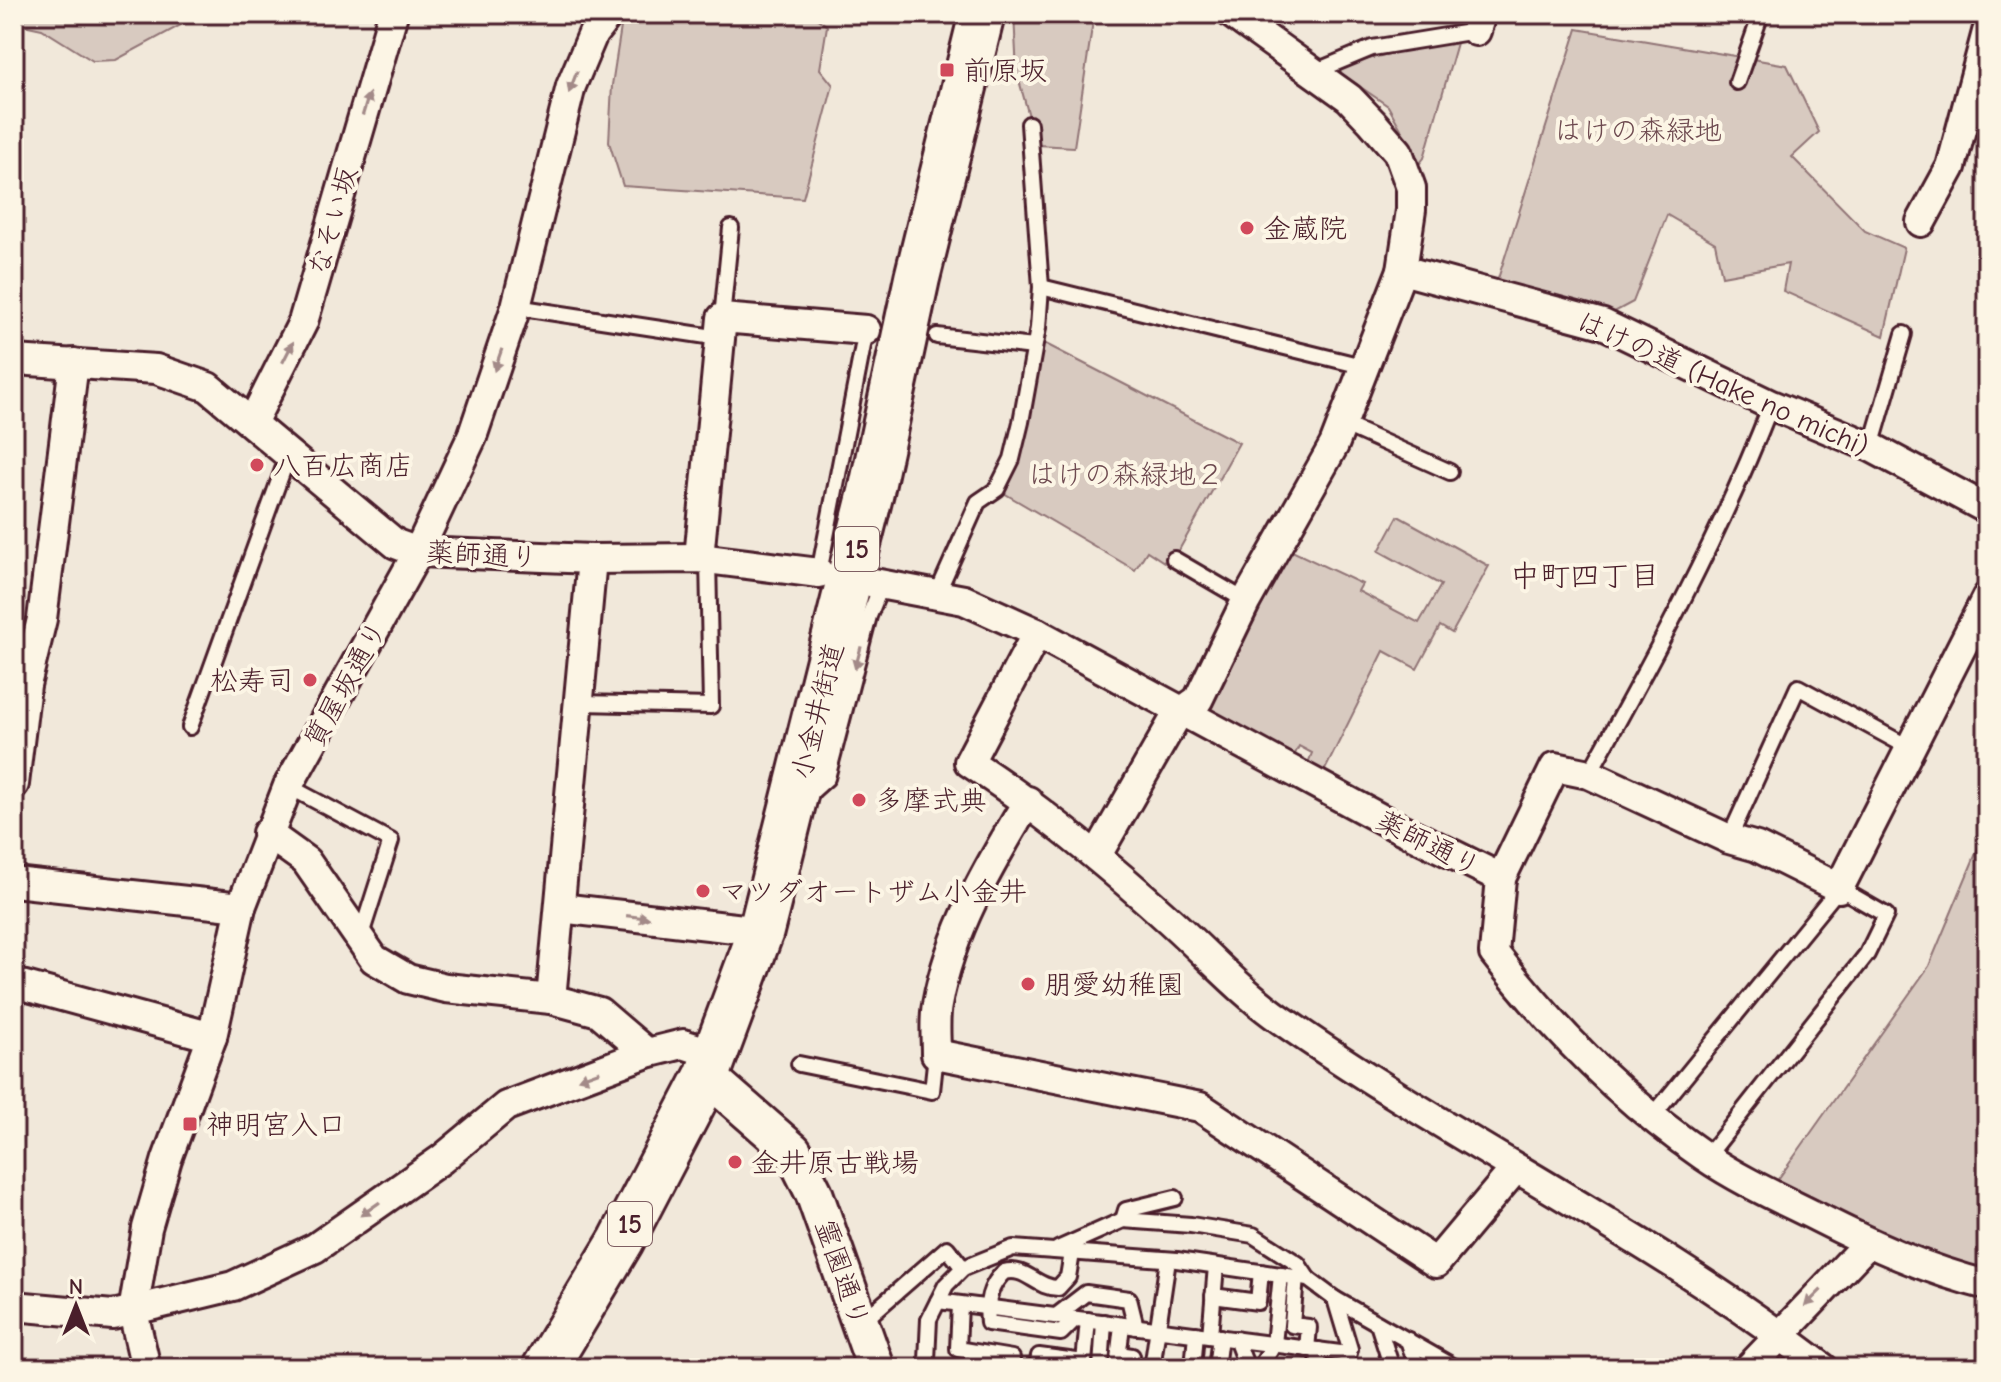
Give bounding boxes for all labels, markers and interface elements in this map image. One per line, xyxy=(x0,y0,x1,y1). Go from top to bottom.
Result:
place label: 前原坂 xyxy=(963,55,1047,87)
marker: 前原坂 xyxy=(938,61,956,79)
one-way arrow xyxy=(566,71,579,95)
one-way arrow xyxy=(360,92,373,116)
park label: はけの森緑地 xyxy=(1554,115,1722,147)
street label: なそい坂 xyxy=(302,163,364,280)
place label: 金蔵院 xyxy=(1263,213,1347,245)
marker: 金蔵院 xyxy=(1238,219,1256,237)
street label: はけの道 (Hake no michi) xyxy=(1572,305,1873,463)
one-way arrow xyxy=(282,340,295,363)
one-way arrow xyxy=(492,349,504,373)
place label: 八百広商店 xyxy=(273,450,413,482)
marker: 八百広商店 xyxy=(248,456,266,474)
park label: はけの森緑地２ xyxy=(1028,459,1224,491)
road number: 15 xyxy=(835,527,879,571)
street label: 薬師通り xyxy=(425,536,539,574)
district label: 中町四丁目 xyxy=(1510,559,1660,594)
street label: 質屋坂通り xyxy=(298,615,394,753)
street label: 小金井街道 xyxy=(786,639,850,783)
one-way arrow xyxy=(852,646,864,671)
place label: 松寿司 xyxy=(210,665,294,697)
marker: 松寿司 xyxy=(301,671,319,689)
place label: 多摩式典 xyxy=(875,785,987,817)
marker: 多摩式典 xyxy=(850,791,868,809)
street label: 薬師通り xyxy=(1371,804,1486,884)
place label: マツダオートザム小金井 xyxy=(719,876,1027,908)
marker: マツダオートザム小金井 xyxy=(694,882,712,900)
one-way arrow xyxy=(626,910,651,923)
place label: 朋愛幼稚園 xyxy=(1044,969,1184,1001)
marker: 朋愛幼稚園 xyxy=(1019,975,1037,993)
one-way arrow xyxy=(577,1069,601,1082)
place label: 神明宮入口 xyxy=(206,1109,346,1141)
marker: 神明宮入口 xyxy=(181,1115,199,1133)
place label: 金井原古戦場 xyxy=(751,1147,919,1179)
marker: 金井原古戦場 xyxy=(726,1153,744,1171)
one-way arrow xyxy=(360,1201,381,1216)
road number: 15 xyxy=(608,1202,652,1246)
street label: 霊園通り xyxy=(809,1215,875,1331)
north arrow xyxy=(36,1266,116,1346)
text: N xyxy=(69,1274,83,1300)
one-way arrow xyxy=(1804,1288,1823,1307)

